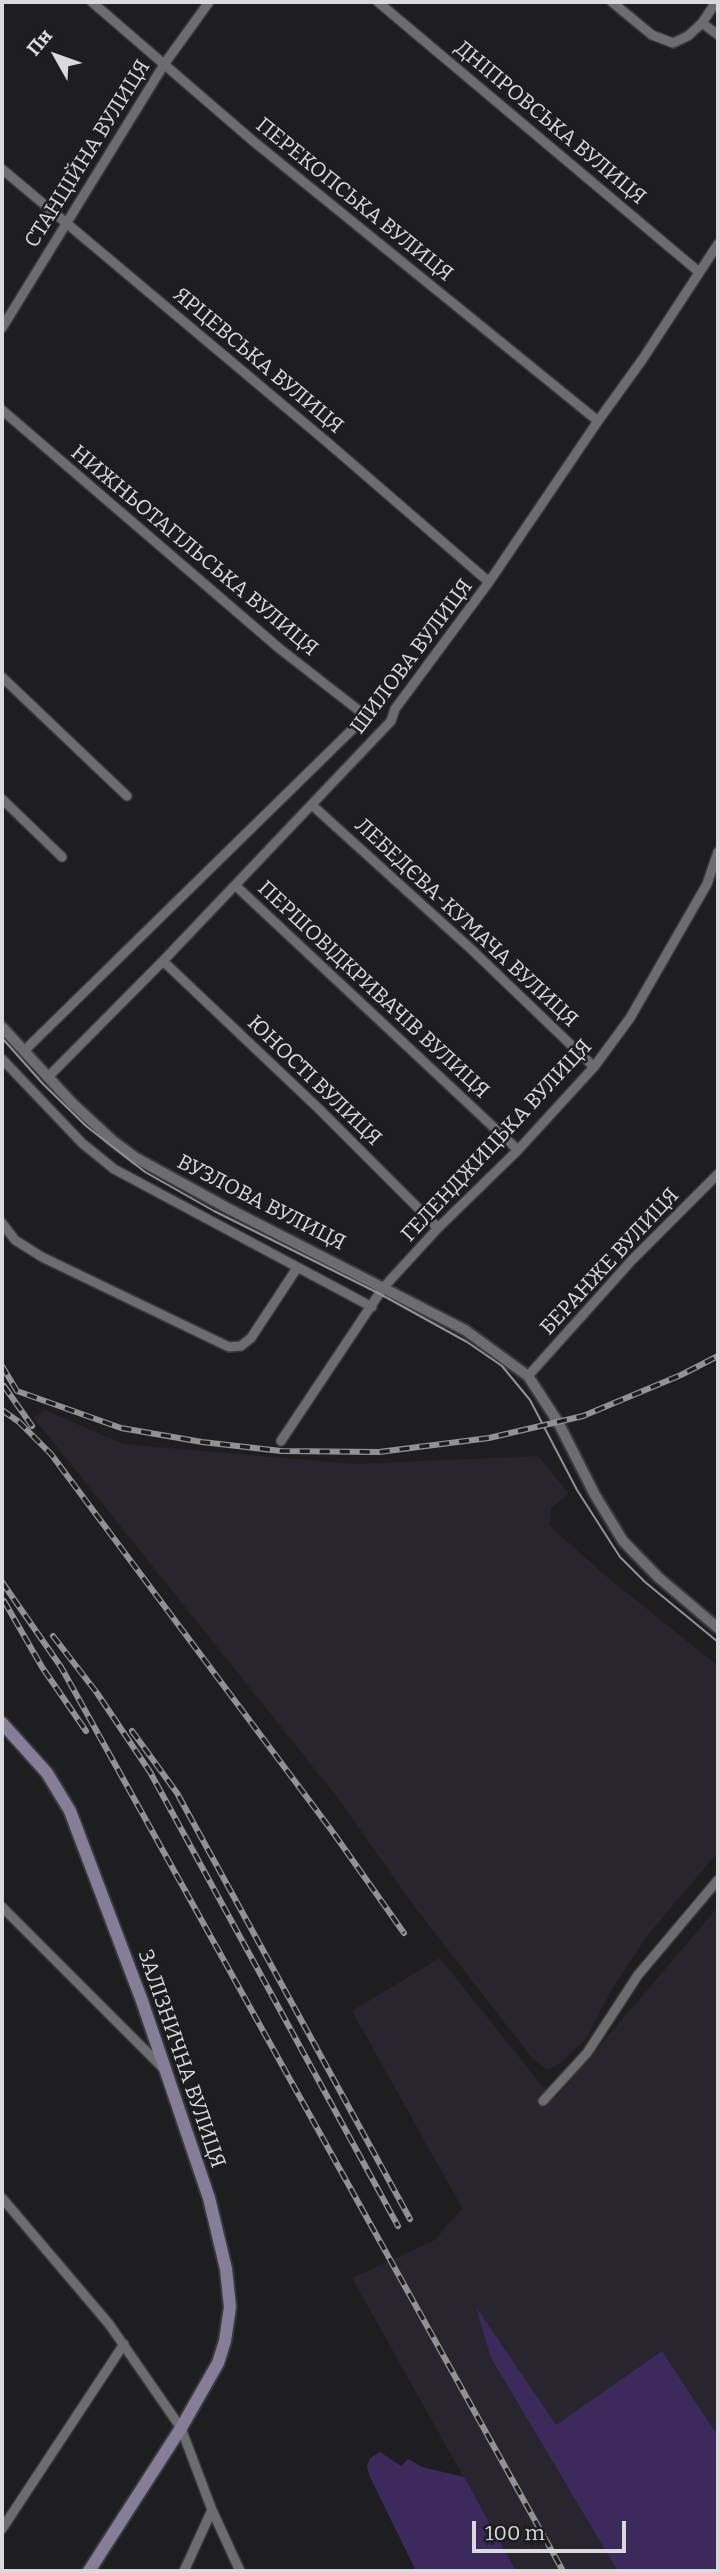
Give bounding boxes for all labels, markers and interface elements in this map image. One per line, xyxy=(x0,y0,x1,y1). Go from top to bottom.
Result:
north arrow xyxy=(21,21,91,91)
text: Пн xyxy=(22,24,57,60)
street label: ДНІПРОВСЬКА ВУЛИЦЯ xyxy=(449,36,651,210)
street label: СТАНЦІЙНА ВУЛИЦЯ xyxy=(20,55,156,253)
street label: ПЕРЕКОПСЬКА ВУЛИЦЯ xyxy=(251,113,457,287)
street label: ЯРЦЕВСЬКА ВУЛИЦЯ xyxy=(168,283,348,439)
street label: НИЖНЬОТАГІЛЬСЬКА ВУЛИЦЯ xyxy=(65,440,323,662)
street label: ШИЛОВА ВУЛИЦЯ xyxy=(346,575,478,739)
street label: ЛЕБЕДЄВА-КУМАЧА ВУЛИЦЯ xyxy=(349,813,583,1033)
street label: ПЕРШОВІДКРИВАЧІВ ВУЛИЦЯ xyxy=(252,876,494,1104)
street label: ЮНОСТІ ВУЛИЦЯ xyxy=(242,1011,386,1151)
street label: ГЕЛЕНДЖИЦЬКА ВУЛИЦЯ xyxy=(397,1035,597,1247)
street label: ВУЗЛОВА ВУЛИЦЯ xyxy=(173,1150,349,1256)
street label: БЕРАНЖЕ ВУЛИЦЯ xyxy=(536,1183,684,1341)
street label: ЗАЛІЗНИЧНА ВУЛИЦЯ xyxy=(132,1947,230,2171)
scale bar xyxy=(475,2506,629,2550)
text: 100 m xyxy=(485,2520,545,2546)

